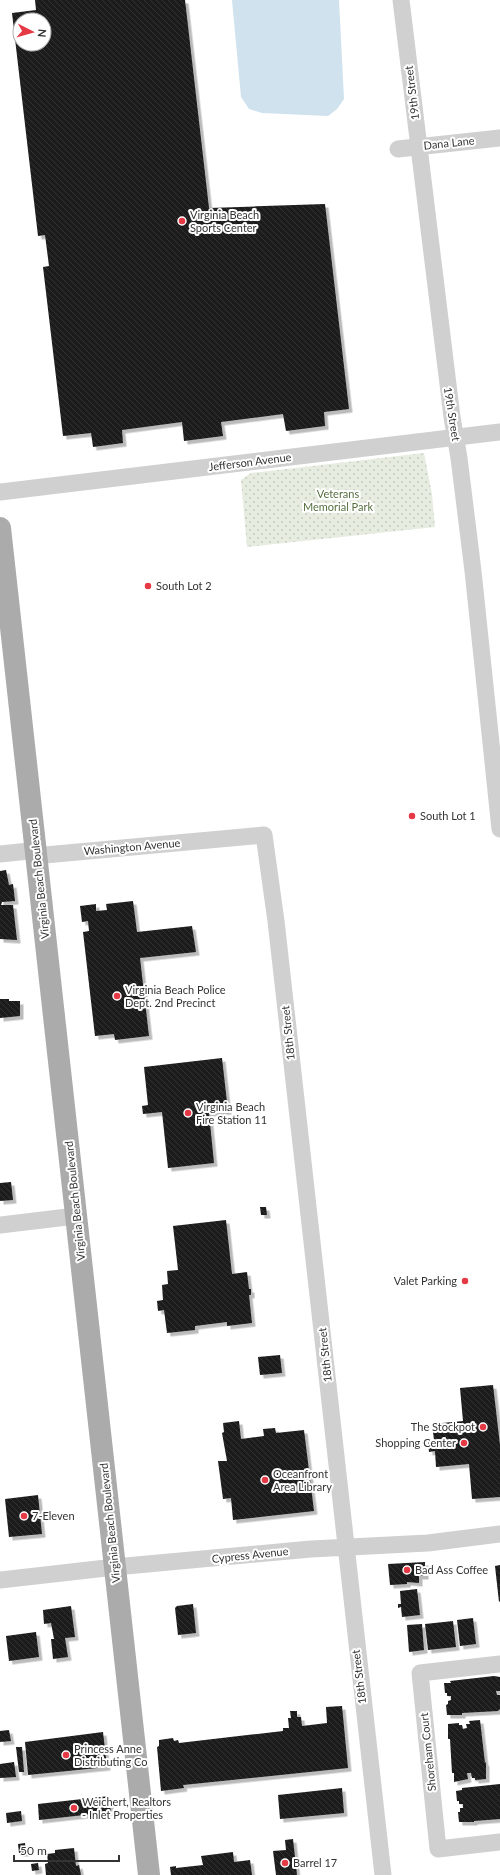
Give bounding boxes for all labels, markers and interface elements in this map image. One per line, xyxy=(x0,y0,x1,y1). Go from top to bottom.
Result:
north arrow xyxy=(12,12,52,52)
text: N xyxy=(36,28,49,38)
street label: 19th Street xyxy=(402,65,421,121)
street label: Dana Lane xyxy=(423,133,475,152)
place label: Virginia Beach Sports Center xyxy=(190,208,259,234)
marker: Virginia Beach Sports Center xyxy=(177,216,187,226)
street label: 19th Street xyxy=(442,386,463,442)
street label: Jefferson Avenue xyxy=(208,450,292,473)
park label: Veterans Memorial Park xyxy=(303,487,373,513)
place label: South Lot 2 xyxy=(156,579,212,592)
marker: South Lot 2 xyxy=(143,581,153,591)
place label: South Lot 1 xyxy=(420,809,476,822)
marker: South Lot 1 xyxy=(407,811,417,821)
street label: Virginia Beach Boulevard xyxy=(26,818,51,940)
street label: Washington Avenue xyxy=(83,836,181,857)
place label: Virginia Beach Police Dept. 2nd Precinct xyxy=(125,983,226,1009)
marker: Virginia Beach Police Dept. 2nd Precinct xyxy=(112,991,122,1001)
street label: 18th Street xyxy=(278,1005,297,1061)
place label: Virginia Beach Fire Station 11 xyxy=(196,1100,267,1126)
marker: Virginia Beach Fire Station 11 xyxy=(183,1108,193,1118)
street label: Virginia Beach Boulevard xyxy=(62,1140,87,1262)
place label: Valet Parking xyxy=(394,1274,457,1287)
marker: Valet Parking xyxy=(460,1276,470,1286)
street label: 18th Street xyxy=(315,1327,334,1383)
place label: The Stockpot xyxy=(411,1420,475,1433)
marker: The Stockpot xyxy=(478,1422,488,1432)
place label: Shopping Center xyxy=(375,1436,456,1449)
marker: Shopping Center xyxy=(459,1438,469,1448)
street label: Virginia Beach Boulevard xyxy=(97,1462,122,1584)
place label: Oceanfront Area Library xyxy=(273,1467,332,1493)
marker: Oceanfront Area Library xyxy=(260,1475,270,1485)
place label: 7-Eleven xyxy=(32,1509,75,1522)
marker: 7-Eleven xyxy=(19,1511,29,1521)
street label: Cypress Avenue xyxy=(211,1544,289,1565)
place label: Bad Ass Coffee xyxy=(415,1563,488,1576)
marker: Bad Ass Coffee xyxy=(402,1565,412,1575)
street label: 18th Street xyxy=(349,1649,368,1705)
street label: Shoreham Court xyxy=(417,1712,438,1792)
place label: Princess Anne Distributing Co xyxy=(74,1742,147,1768)
marker: Princess Anne Distributing Co xyxy=(61,1750,71,1760)
place label: Weichert, Realtors - Inlet Properties xyxy=(82,1795,171,1821)
marker: Weichert, Realtors - Inlet Properties xyxy=(69,1803,79,1813)
scale bar xyxy=(14,1837,119,1863)
text: 50 m xyxy=(20,1843,47,1858)
place label: Barrel 17 xyxy=(293,1856,337,1869)
marker: Barrel 17 xyxy=(280,1858,290,1868)

